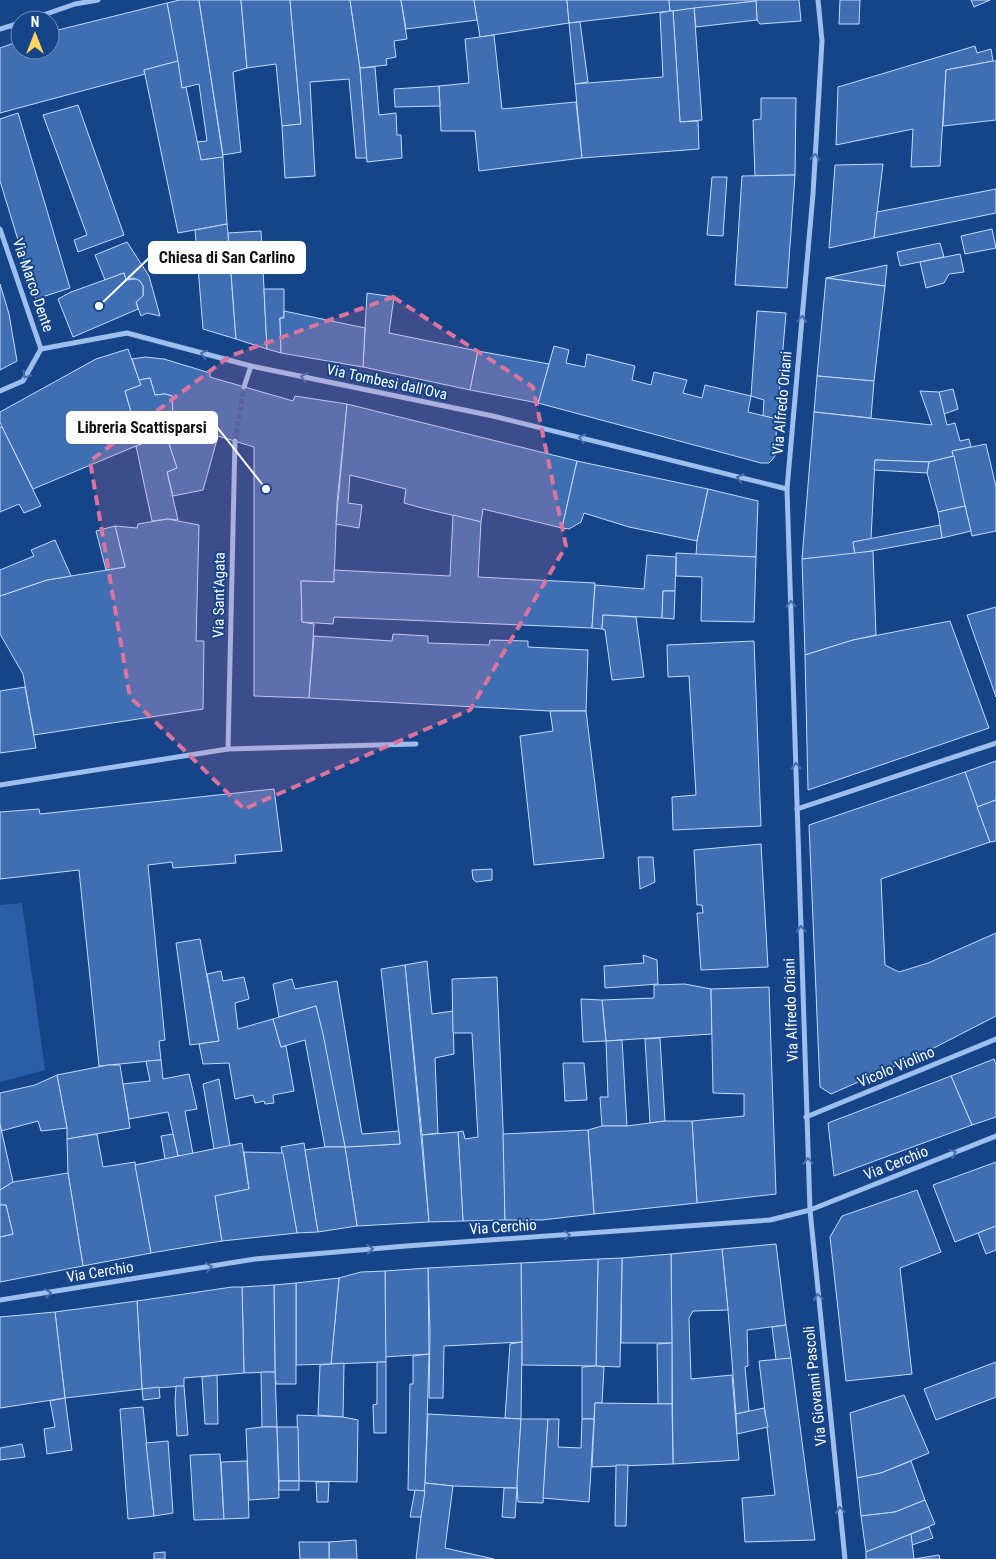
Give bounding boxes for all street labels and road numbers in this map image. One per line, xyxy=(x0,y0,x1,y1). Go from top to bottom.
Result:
street label: Via Marco Dente xyxy=(9,236,57,334)
street label: Via Alfredo Oriani xyxy=(768,350,796,456)
street label: Via Tombesi dall'Ova xyxy=(325,360,449,404)
street label: Via Sant'Agata xyxy=(209,552,229,638)
street label: Via Alfredo Oriani xyxy=(780,958,802,1062)
street label: Vicolo Violino xyxy=(855,1043,937,1091)
street label: Via Cerchio xyxy=(861,1142,931,1184)
street label: Via Cerchio xyxy=(469,1216,537,1238)
street label: Via Cerchio xyxy=(65,1258,135,1286)
street label: Via Giovanni Pascoli xyxy=(800,1325,830,1447)

